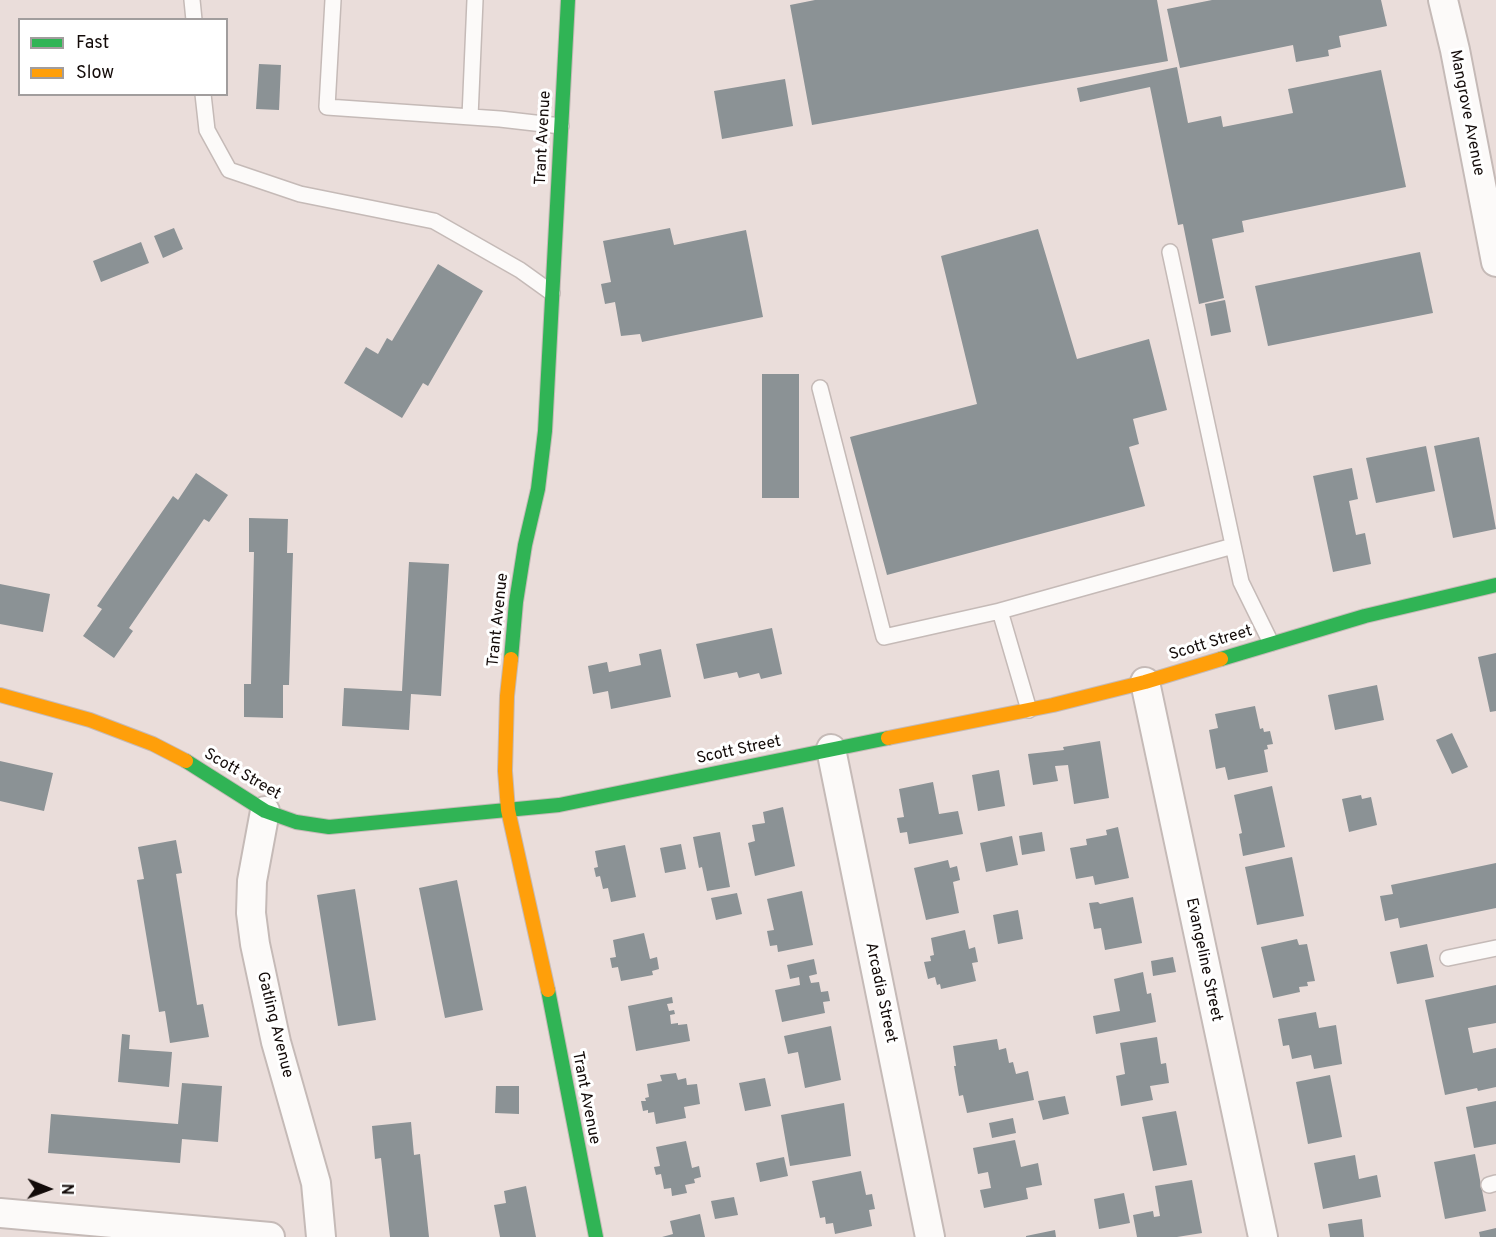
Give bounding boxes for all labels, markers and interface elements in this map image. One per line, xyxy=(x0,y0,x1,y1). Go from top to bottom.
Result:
legend xyxy=(18,18,228,96)
text: Fast xyxy=(76,32,109,55)
street label: Mangrove Avenue xyxy=(1444,48,1488,178)
text: Slow xyxy=(76,62,114,85)
street label: Trant Avenue xyxy=(532,90,556,186)
street label: Trant Avenue xyxy=(485,572,513,668)
street label: Scott Street xyxy=(1167,622,1255,666)
street label: Scott Street xyxy=(695,733,783,769)
street label: Scott Street xyxy=(200,745,284,805)
street label: Evangeline Street xyxy=(1181,896,1225,1024)
street label: Arcadia Street xyxy=(860,941,900,1045)
street label: Gatling Avenue xyxy=(252,970,296,1080)
street label: Trant Avenue xyxy=(567,1050,603,1146)
north arrow xyxy=(18,1159,78,1219)
text: N xyxy=(56,1183,76,1195)

